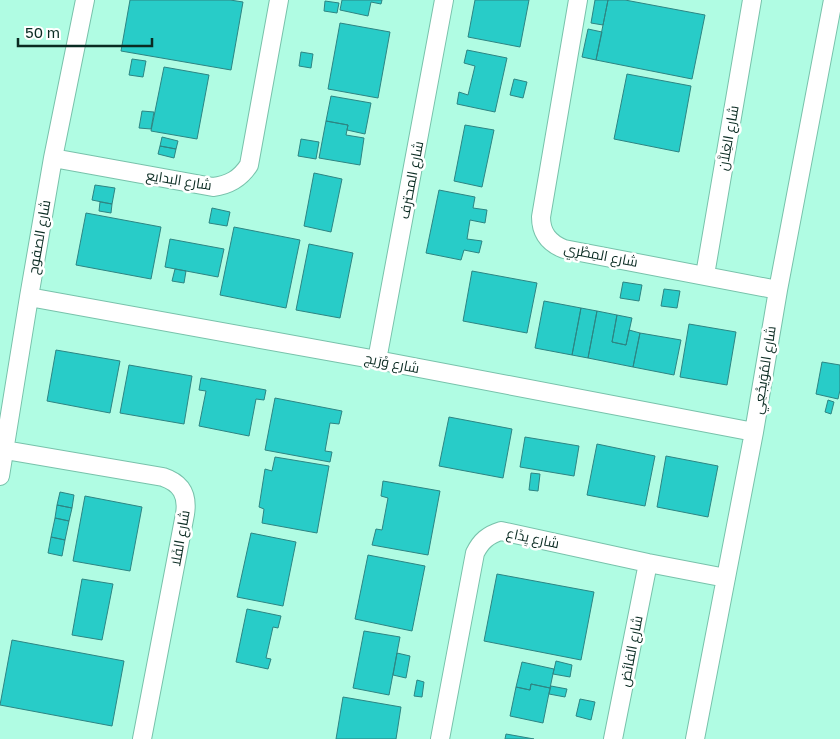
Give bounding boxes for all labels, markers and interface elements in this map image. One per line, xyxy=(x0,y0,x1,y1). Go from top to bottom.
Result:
scale bar xyxy=(18,15,151,47)
text: 50 m xyxy=(25,23,60,41)
street label: شارع الغِلاَّن xyxy=(713,104,743,172)
street label: شارع المحترف xyxy=(395,140,427,220)
street label: شارع البدايع xyxy=(145,166,213,194)
street label: شارع الصفوح xyxy=(24,198,54,276)
street label: شارع المِطْرِي xyxy=(562,239,639,274)
street label: شارع المُوَيجْعِي xyxy=(748,325,783,416)
street label: شارع وْرَيج xyxy=(363,349,421,377)
street label: شارع الفَلا xyxy=(166,509,194,567)
street label: شارع يِذَاع xyxy=(505,524,561,552)
street label: شارع الفائض xyxy=(615,614,647,688)

